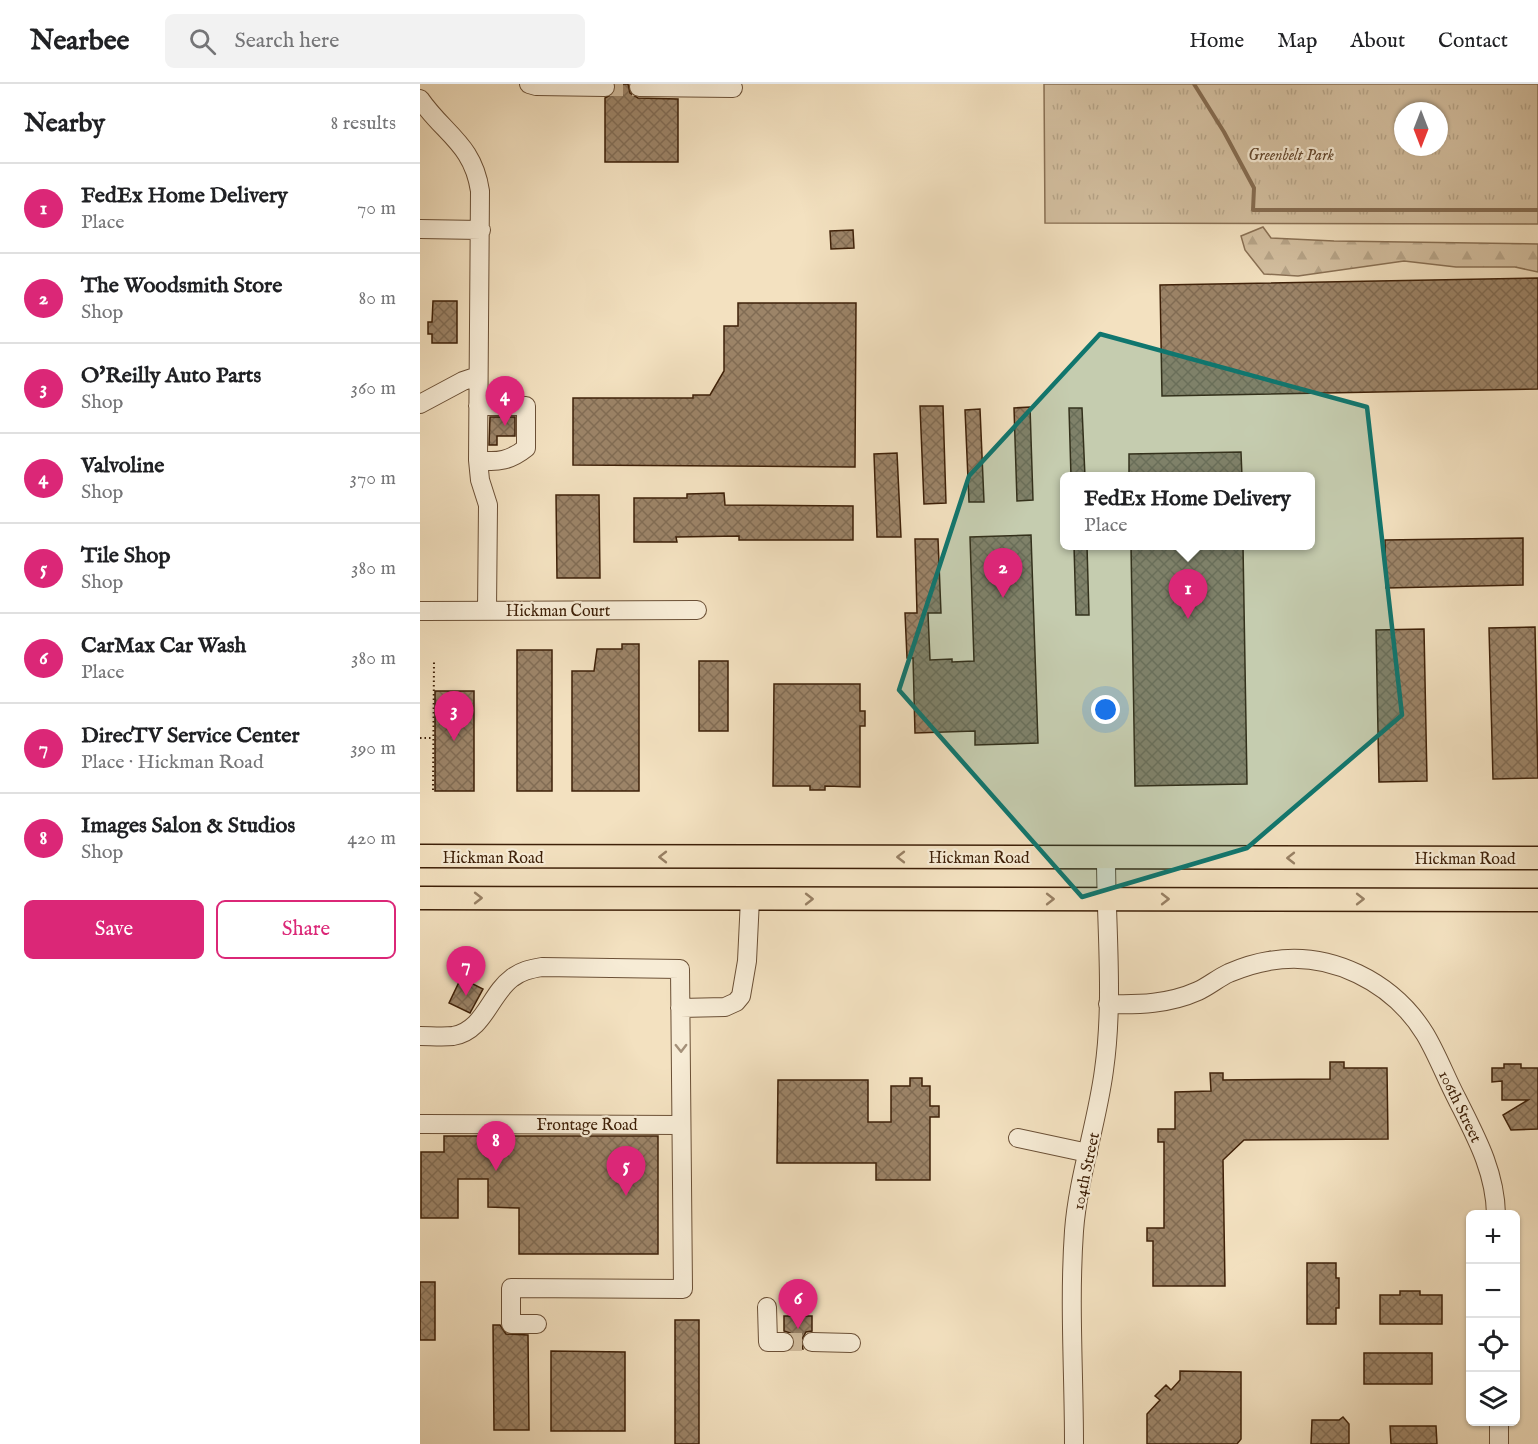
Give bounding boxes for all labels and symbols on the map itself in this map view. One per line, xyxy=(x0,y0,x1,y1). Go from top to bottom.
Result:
north arrow xyxy=(1394,102,1448,156)
park label: Greenbelt Park xyxy=(1248,146,1335,166)
pin: 4 xyxy=(486,376,524,426)
pin: 2 xyxy=(984,548,1022,598)
pin: 1 xyxy=(1168,570,1208,619)
street label: Hickman Court xyxy=(506,602,611,622)
pin: 3 xyxy=(435,692,474,741)
your location xyxy=(1091,695,1120,724)
street label: Hickman Road xyxy=(443,849,544,869)
street label: Hickman Road xyxy=(929,849,1030,869)
street label: Hickman Road xyxy=(1415,850,1516,870)
one-way arrow xyxy=(658,851,667,863)
one-way arrow xyxy=(896,851,905,863)
one-way arrow xyxy=(1286,852,1295,864)
one-way arrow xyxy=(474,892,483,904)
one-way arrow xyxy=(804,893,813,905)
one-way arrow xyxy=(1045,893,1054,905)
one-way arrow xyxy=(1160,893,1169,905)
one-way arrow xyxy=(1355,893,1364,905)
pin: 7 xyxy=(446,946,486,996)
one-way arrow xyxy=(674,1044,687,1053)
street label: 106th Street xyxy=(1433,1068,1485,1147)
street label: Frontage Road xyxy=(537,1116,638,1136)
pin: 8 xyxy=(476,1122,516,1171)
street label: 104th Street xyxy=(1069,1130,1105,1212)
pin: 5 xyxy=(606,1146,646,1196)
pin: 6 xyxy=(778,1280,818,1329)

